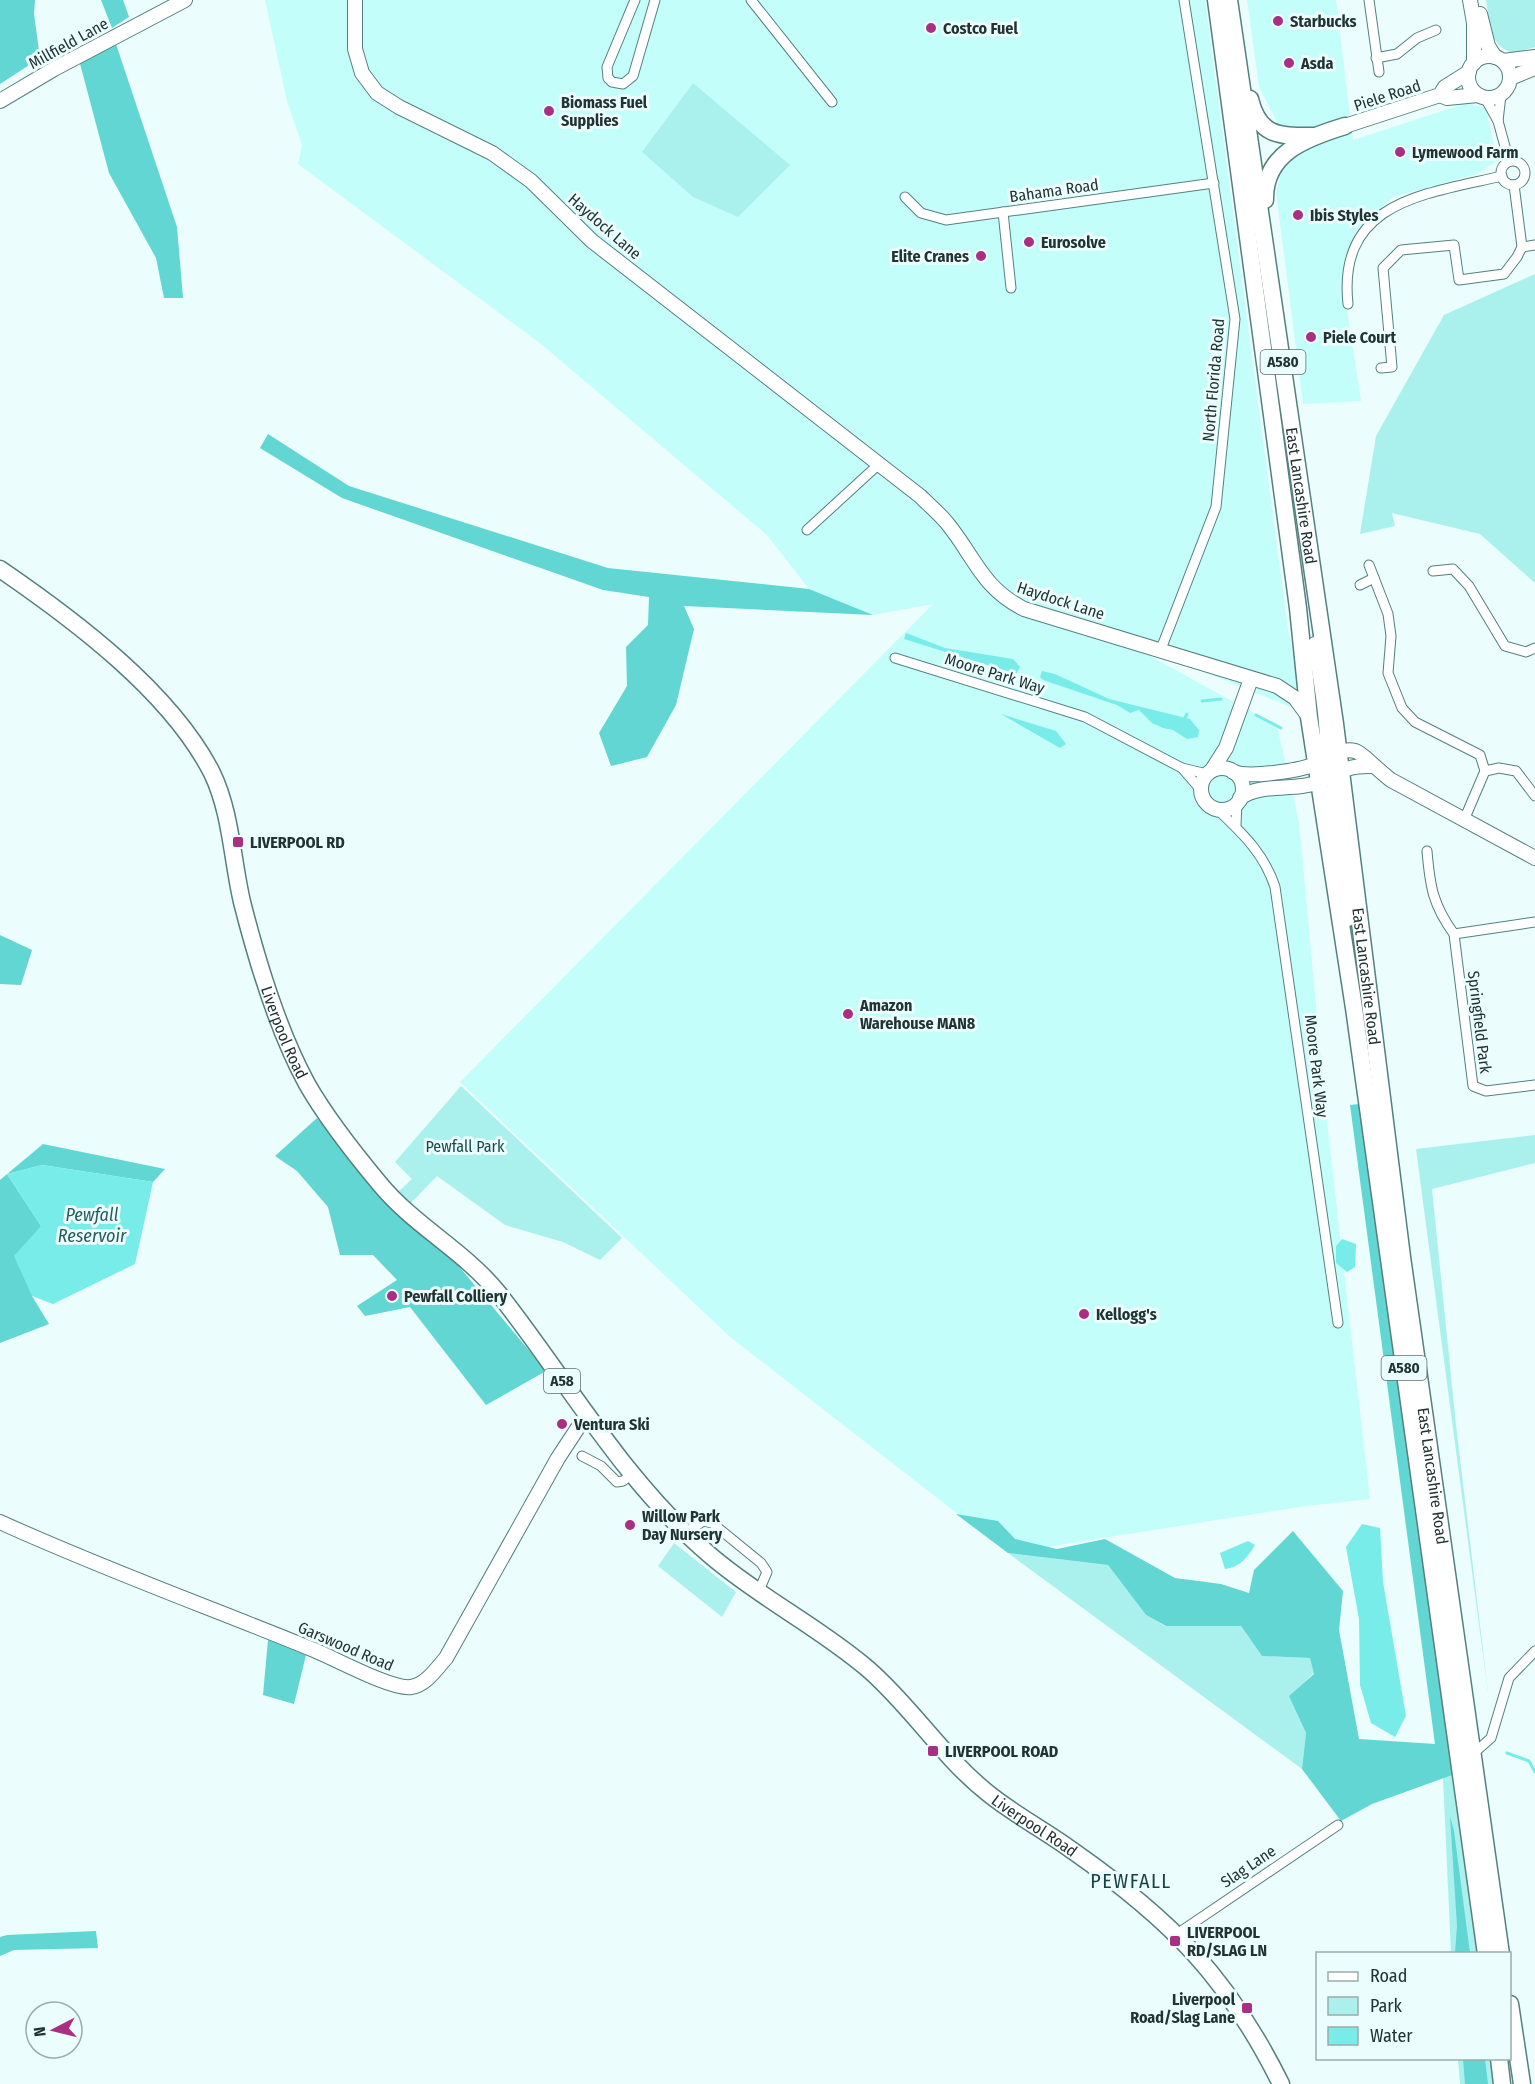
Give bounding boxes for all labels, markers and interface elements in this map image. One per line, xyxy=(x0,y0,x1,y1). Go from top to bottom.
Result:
place label: Starbucks xyxy=(1290,12,1357,31)
street label: Millfield Lane xyxy=(25,14,111,73)
marker: Starbucks xyxy=(1271,14,1285,28)
place label: Costco Fuel xyxy=(943,19,1018,38)
marker: Costco Fuel xyxy=(924,21,938,35)
place label: Asda xyxy=(1300,54,1333,73)
marker: Asda xyxy=(1282,56,1296,70)
street label: Piele Road xyxy=(1351,76,1423,115)
place label: Biomass Fuel Supplies xyxy=(561,93,648,130)
marker: Biomass Fuel Supplies xyxy=(542,104,556,118)
place label: Lymewood Farm xyxy=(1412,143,1518,162)
marker: Lymewood Farm xyxy=(1393,145,1407,159)
street label: Bahama Road xyxy=(1008,175,1100,206)
street label: Haydock Lane xyxy=(564,189,645,263)
place label: Ibis Styles xyxy=(1310,206,1378,225)
marker: Ibis Styles xyxy=(1291,208,1305,222)
place label: Eurosolve xyxy=(1041,233,1106,252)
marker: Eurosolve xyxy=(1022,235,1036,249)
place label: Elite Cranes xyxy=(891,247,969,266)
marker: Elite Cranes xyxy=(974,249,988,263)
street label: North Florida Road xyxy=(1199,318,1228,442)
place label: Piele Court xyxy=(1323,328,1396,347)
marker: Piele Court xyxy=(1304,330,1318,344)
road number: A580 xyxy=(1260,350,1306,374)
street label: East Lancashire Road xyxy=(1282,426,1320,565)
street label: Haydock Lane xyxy=(1015,577,1107,624)
street label: Moore Park Way xyxy=(943,649,1048,698)
place label: LIVERPOOL RD xyxy=(250,833,345,852)
marker: LIVERPOOL RD xyxy=(231,835,245,849)
street label: East Lancashire Road xyxy=(1348,907,1384,1046)
street label: Springfield Park xyxy=(1464,970,1495,1075)
street label: Liverpool Road xyxy=(257,984,312,1082)
place label: Amazon Warehouse MAN8 xyxy=(859,996,976,1033)
marker: Amazon Warehouse MAN8 xyxy=(841,1007,855,1021)
street label: Moore Park Way xyxy=(1301,1014,1332,1119)
park label: Pewfall Park xyxy=(425,1137,505,1156)
water label: Pewfall Reservoir xyxy=(58,1204,127,1247)
place label: Pewfall Colliery xyxy=(404,1287,508,1306)
marker: Pewfall Colliery xyxy=(385,1289,399,1303)
place label: Kellogg's xyxy=(1096,1305,1157,1324)
marker: Kellogg's xyxy=(1077,1307,1091,1321)
road number: A580 xyxy=(1382,1356,1426,1380)
road number: A58 xyxy=(544,1369,580,1393)
street label: East Lancashire Road xyxy=(1413,1406,1452,1546)
place label: Ventura Ski xyxy=(573,1415,650,1434)
marker: Ventura Ski xyxy=(555,1417,569,1431)
place label: Willow Park Day Nursery xyxy=(642,1507,723,1544)
marker: Willow Park Day Nursery xyxy=(623,1518,637,1532)
street label: Garswood Road xyxy=(295,1618,396,1675)
place label: LIVERPOOL ROAD xyxy=(945,1742,1059,1761)
marker: LIVERPOOL ROAD xyxy=(926,1744,940,1758)
street label: Liverpool Road xyxy=(988,1791,1081,1861)
street label: Slag Lane xyxy=(1217,1841,1279,1892)
district label: PEWFALL xyxy=(1090,1869,1172,1893)
place label: LIVERPOOL RD/SLAG LN xyxy=(1187,1923,1267,1960)
marker: LIVERPOOL RD/SLAG LN xyxy=(1168,1934,1182,1948)
legend xyxy=(1316,1952,1511,2060)
text: Road xyxy=(1370,1965,1407,1987)
place label: Liverpool Road/Slag Lane xyxy=(1130,1990,1236,2027)
text: Park xyxy=(1370,1995,1403,2017)
north arrow xyxy=(24,2000,84,2060)
marker: Liverpool Road/Slag Lane xyxy=(1240,2001,1254,2015)
text: Water xyxy=(1370,2025,1413,2047)
text: N xyxy=(30,2026,50,2038)

